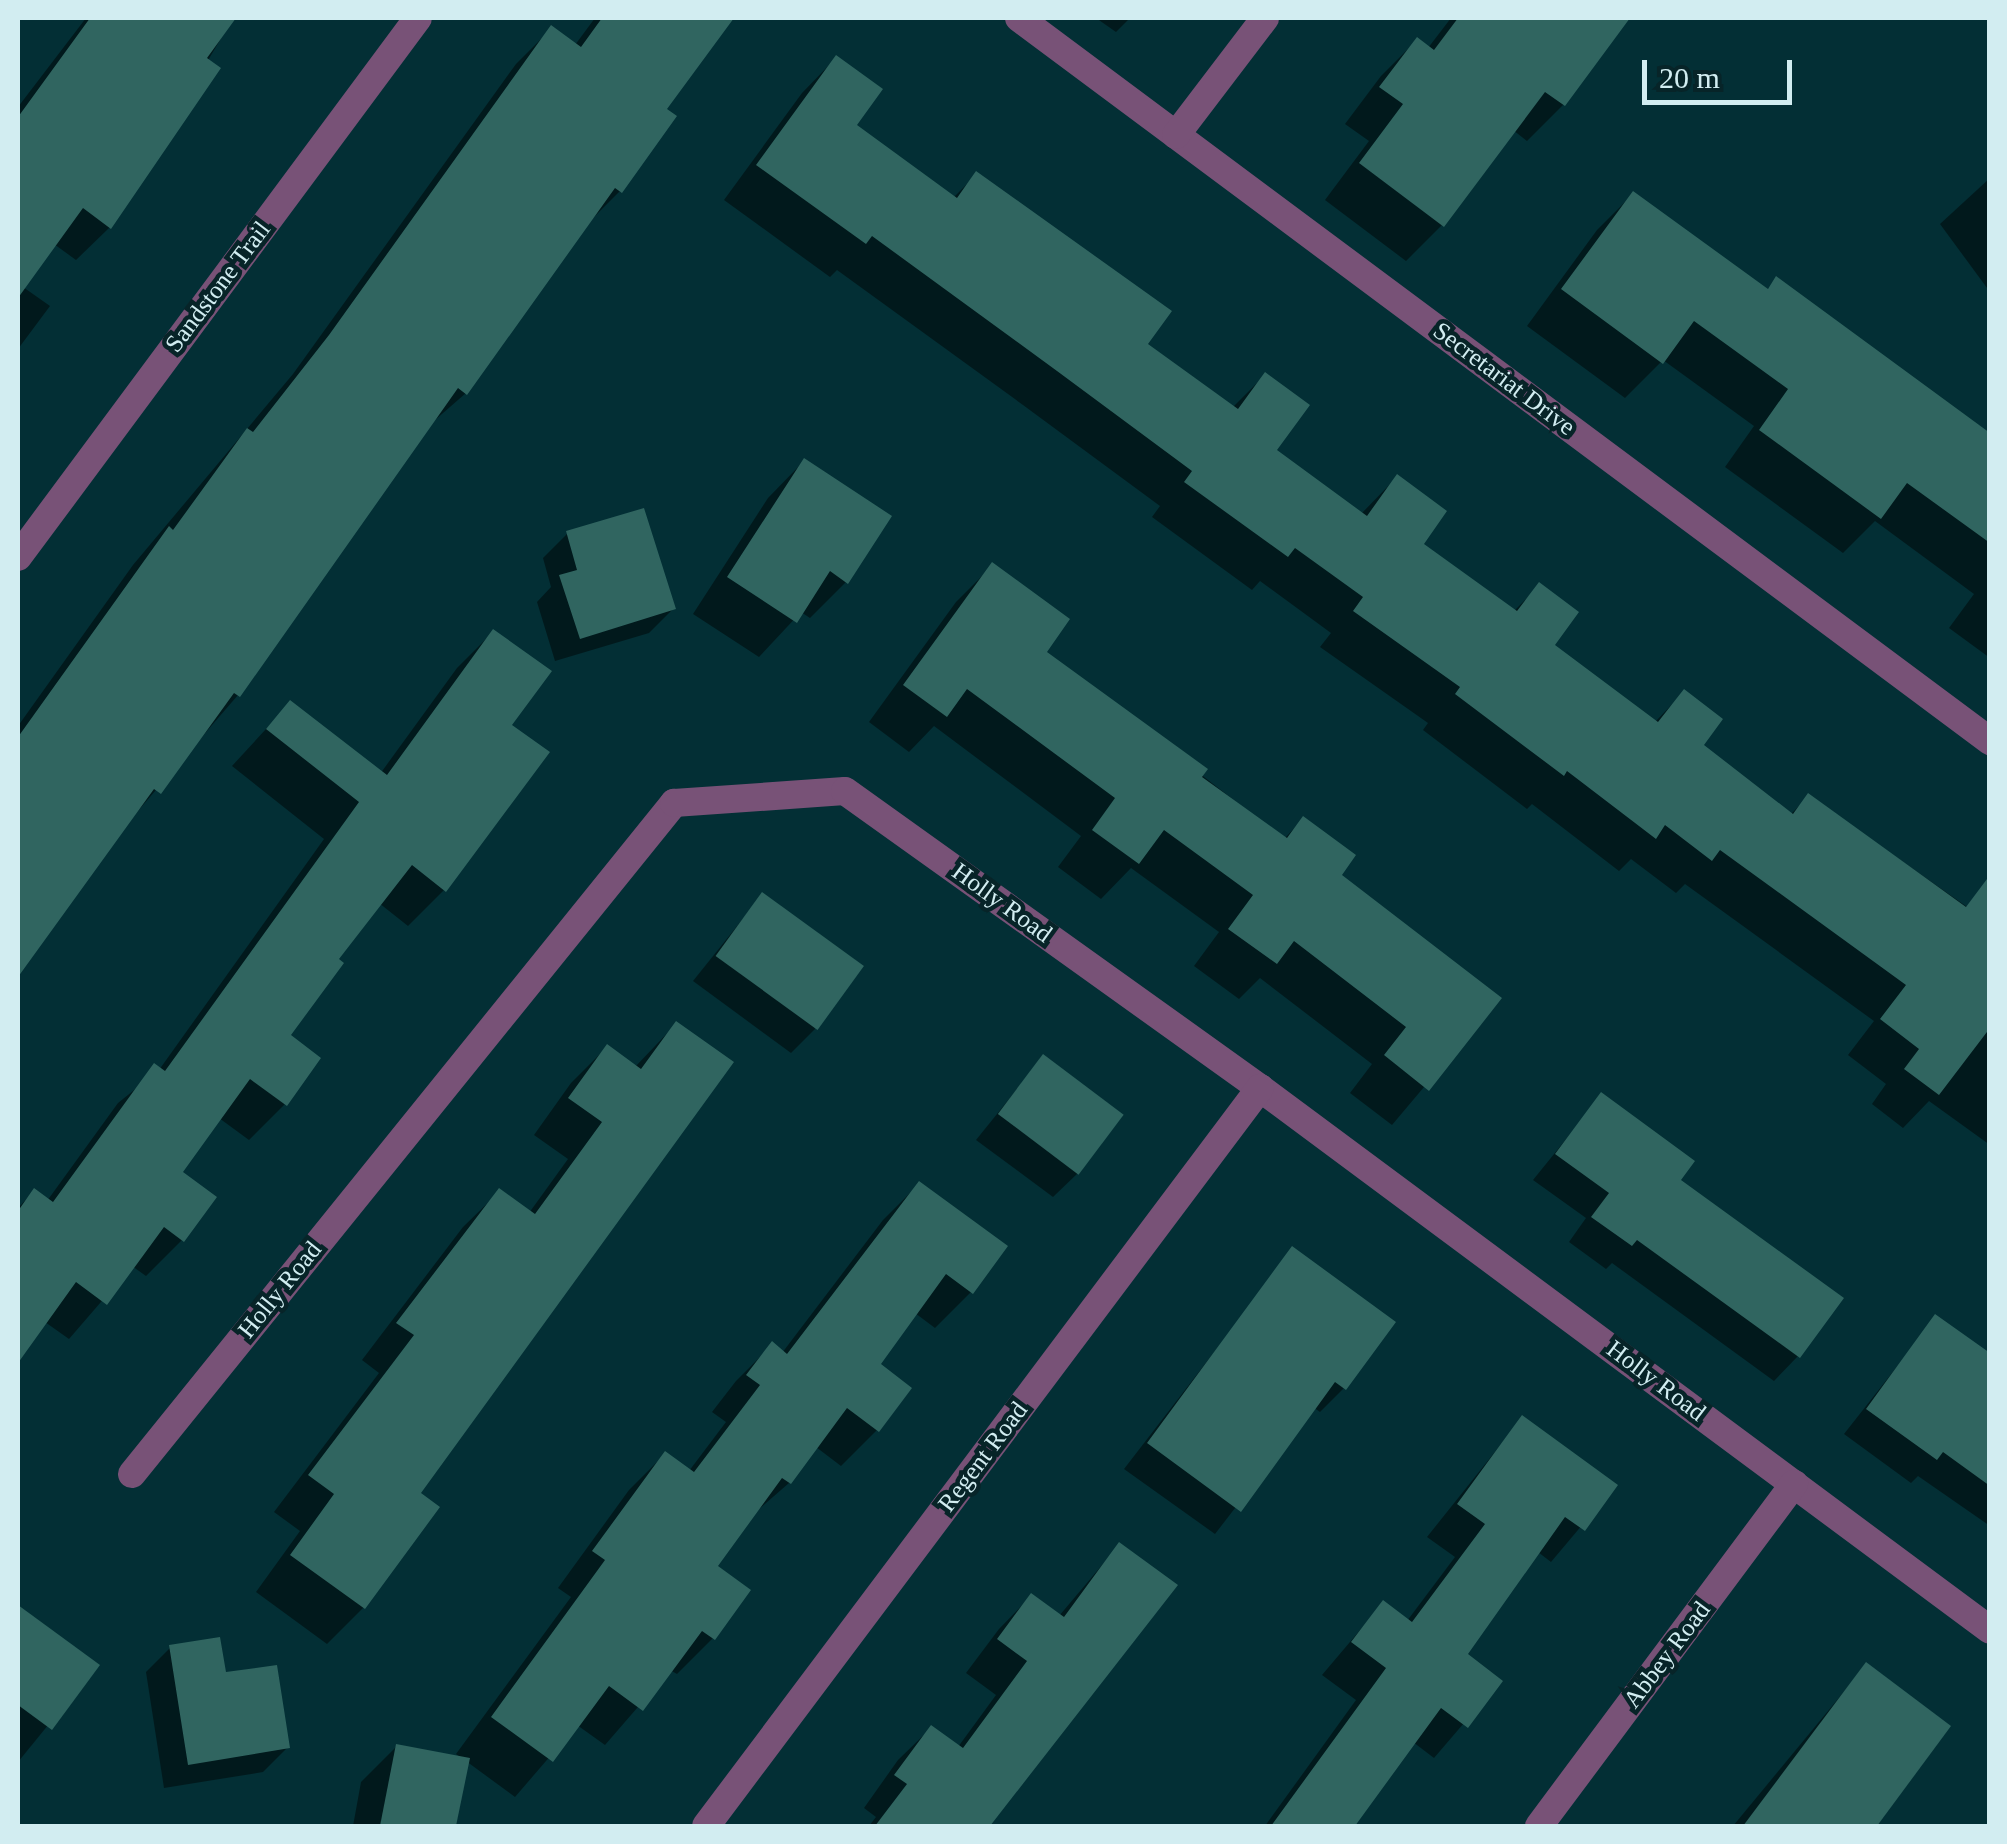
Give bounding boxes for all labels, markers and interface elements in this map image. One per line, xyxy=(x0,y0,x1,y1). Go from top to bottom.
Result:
scale bar xyxy=(1647,40,1797,102)
text: 20 m xyxy=(1659,61,1720,94)
street label: Sandstone Trail xyxy=(159,215,277,359)
street label: Secretariat Drive xyxy=(1427,316,1581,442)
street label: Holly Road xyxy=(946,857,1058,949)
street label: Holly Road xyxy=(232,1235,328,1345)
street label: Holly Road xyxy=(1601,1334,1711,1428)
street label: Regent Road xyxy=(932,1396,1034,1518)
street label: Abbey Road xyxy=(1617,1596,1717,1714)

